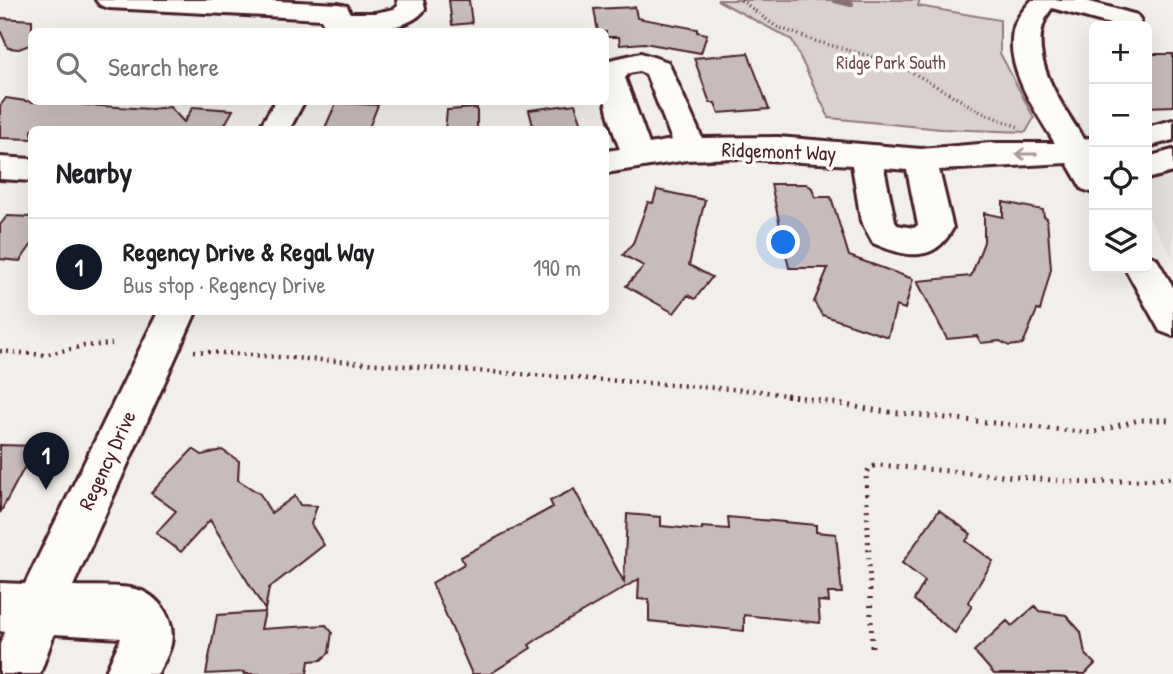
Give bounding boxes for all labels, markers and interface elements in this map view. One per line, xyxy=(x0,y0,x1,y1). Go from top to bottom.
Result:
map controls xyxy=(1089,21,1152,273)
button: + xyxy=(1089,21,1152,84)
search box xyxy=(28,28,609,105)
icon: search xyxy=(52,48,90,86)
text: Search here xyxy=(108,49,219,84)
park label: Ridge Park South xyxy=(836,50,946,75)
button: − xyxy=(1089,84,1152,147)
street label: Ridgemont Way xyxy=(721,135,837,167)
one-way arrow xyxy=(1015,147,1038,161)
button: locate xyxy=(1089,147,1152,210)
text: Nearby xyxy=(56,152,132,192)
button: layers xyxy=(1089,210,1152,273)
your location xyxy=(766,225,800,259)
text: Regency Drive & Regal Way xyxy=(123,234,375,269)
text: 1 xyxy=(75,252,83,283)
text: 190 m xyxy=(533,252,581,283)
text: Bus stop · Regency Drive xyxy=(123,269,326,300)
street label: Regency Drive xyxy=(71,406,143,514)
pin: 1 xyxy=(23,432,69,490)

